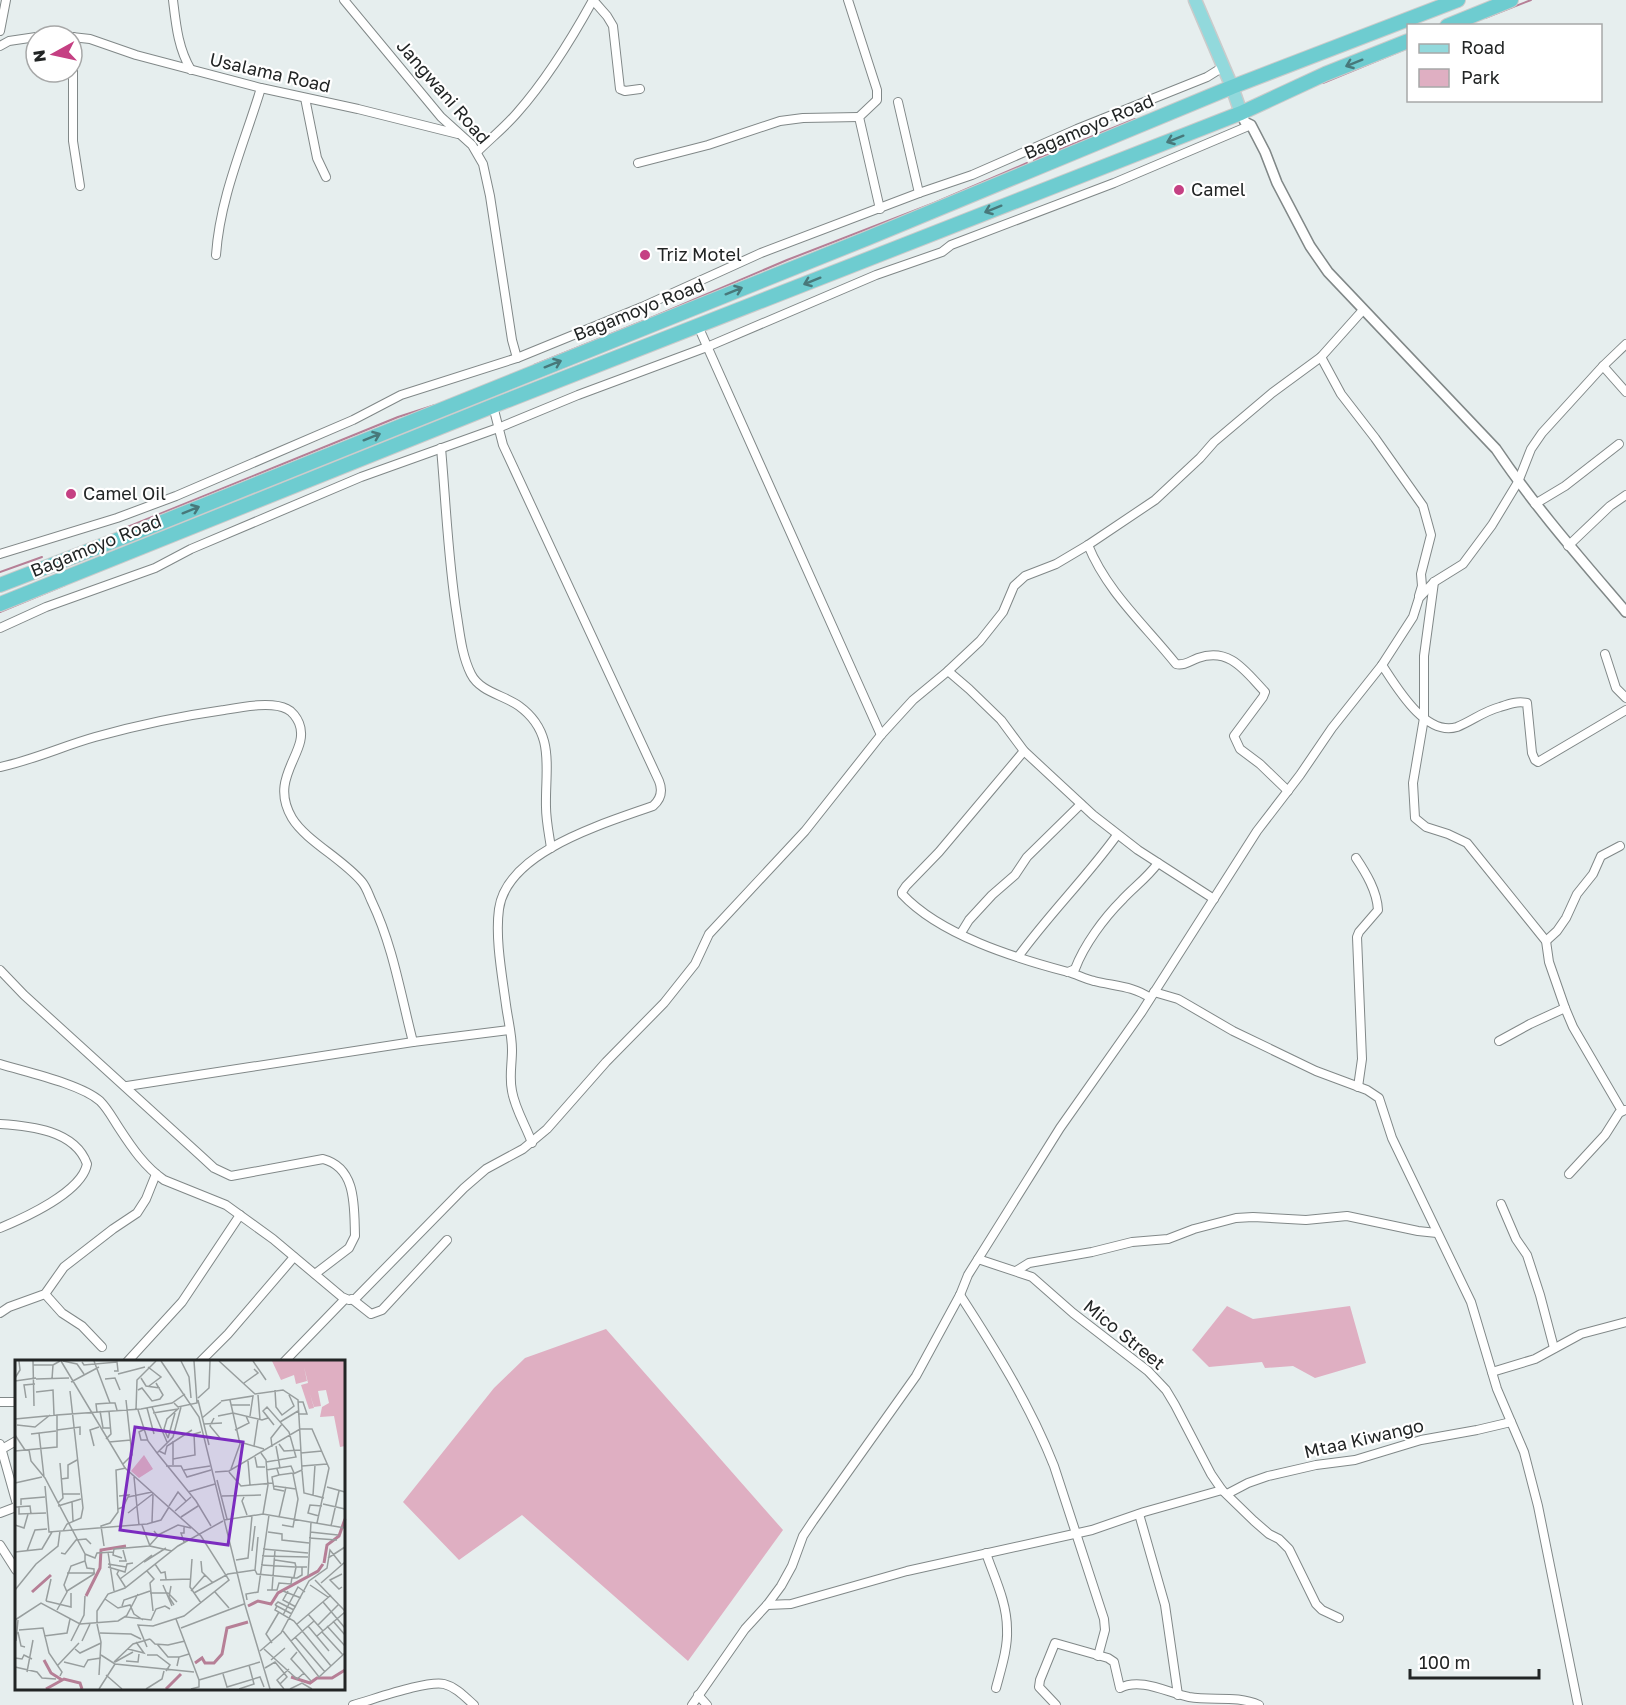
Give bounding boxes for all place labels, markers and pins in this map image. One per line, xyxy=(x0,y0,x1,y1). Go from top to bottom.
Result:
place label: Camel xyxy=(1191,178,1246,200)
marker: Camel xyxy=(1172,183,1186,197)
place label: Triz Motel xyxy=(657,243,742,265)
marker: Triz Motel xyxy=(638,248,652,262)
place label: Camel Oil xyxy=(83,482,166,504)
marker: Camel Oil xyxy=(64,487,78,501)

